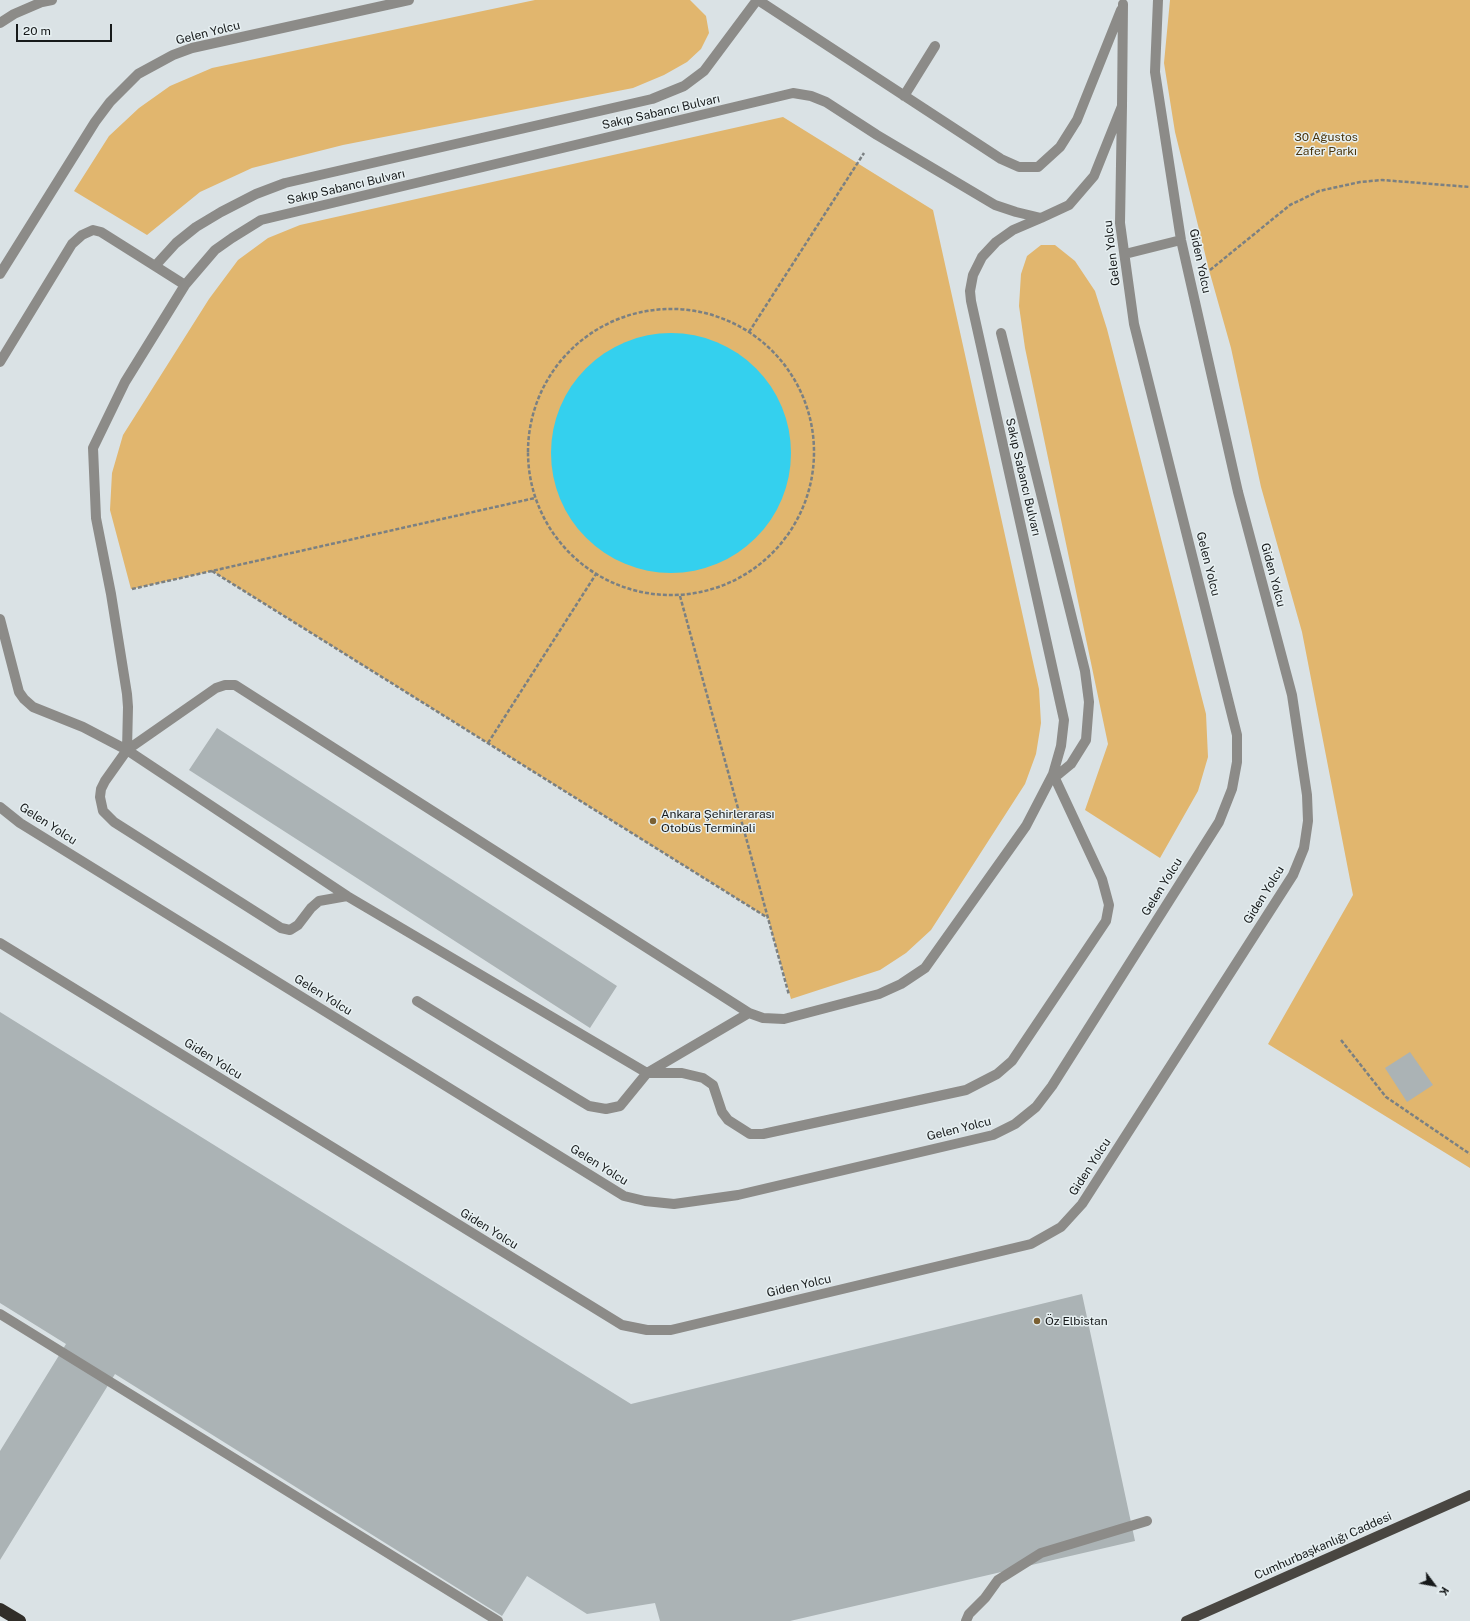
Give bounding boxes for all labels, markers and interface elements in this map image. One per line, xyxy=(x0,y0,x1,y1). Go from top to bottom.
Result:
scale bar xyxy=(18,16,114,42)
street label: Gelen Yolcu xyxy=(174,18,242,48)
text: 20 m xyxy=(23,24,51,38)
street label: Sakıp Sabancı Bulvarı xyxy=(601,91,721,133)
park label: 30 Ağustos Zafer Parkı xyxy=(1294,130,1358,158)
street label: Sakıp Sabancı Bulvarı xyxy=(286,166,406,208)
street label: Gelen Yolcu xyxy=(1101,220,1123,286)
street label: Giden Yolcu xyxy=(1186,227,1214,295)
street label: Sakıp Sabancı Bulvarı xyxy=(1002,417,1044,537)
street label: Gelen Yolcu xyxy=(1193,530,1223,598)
street label: Giden Yolcu xyxy=(1258,541,1288,609)
street label: Gelen Yolcu xyxy=(17,800,79,848)
place label: Ankara Şehirlerarası Otobüs Terminali xyxy=(661,807,774,835)
marker: Ankara Şehirlerarası Otobüs Terminali xyxy=(648,816,658,826)
street label: Gelen Yolcu xyxy=(1138,855,1186,919)
street label: Giden Yolcu xyxy=(1240,863,1288,927)
street label: Gelen Yolcu xyxy=(291,971,355,1019)
street label: Giden Yolcu xyxy=(181,1035,245,1083)
street label: Gelen Yolcu xyxy=(925,1114,993,1144)
street label: Giden Yolcu xyxy=(1066,1136,1114,1198)
street label: Gelen Yolcu xyxy=(567,1141,631,1189)
street label: Giden Yolcu xyxy=(457,1205,521,1253)
street label: Giden Yolcu xyxy=(765,1272,833,1300)
place label: Öz Elbistan xyxy=(1045,1314,1108,1328)
marker: Öz Elbistan xyxy=(1032,1316,1042,1326)
street label: Cumhurbaşkanlığı Caddesi xyxy=(1252,1509,1394,1583)
north arrow xyxy=(1414,1565,1454,1605)
text: K xyxy=(1437,1585,1451,1598)

